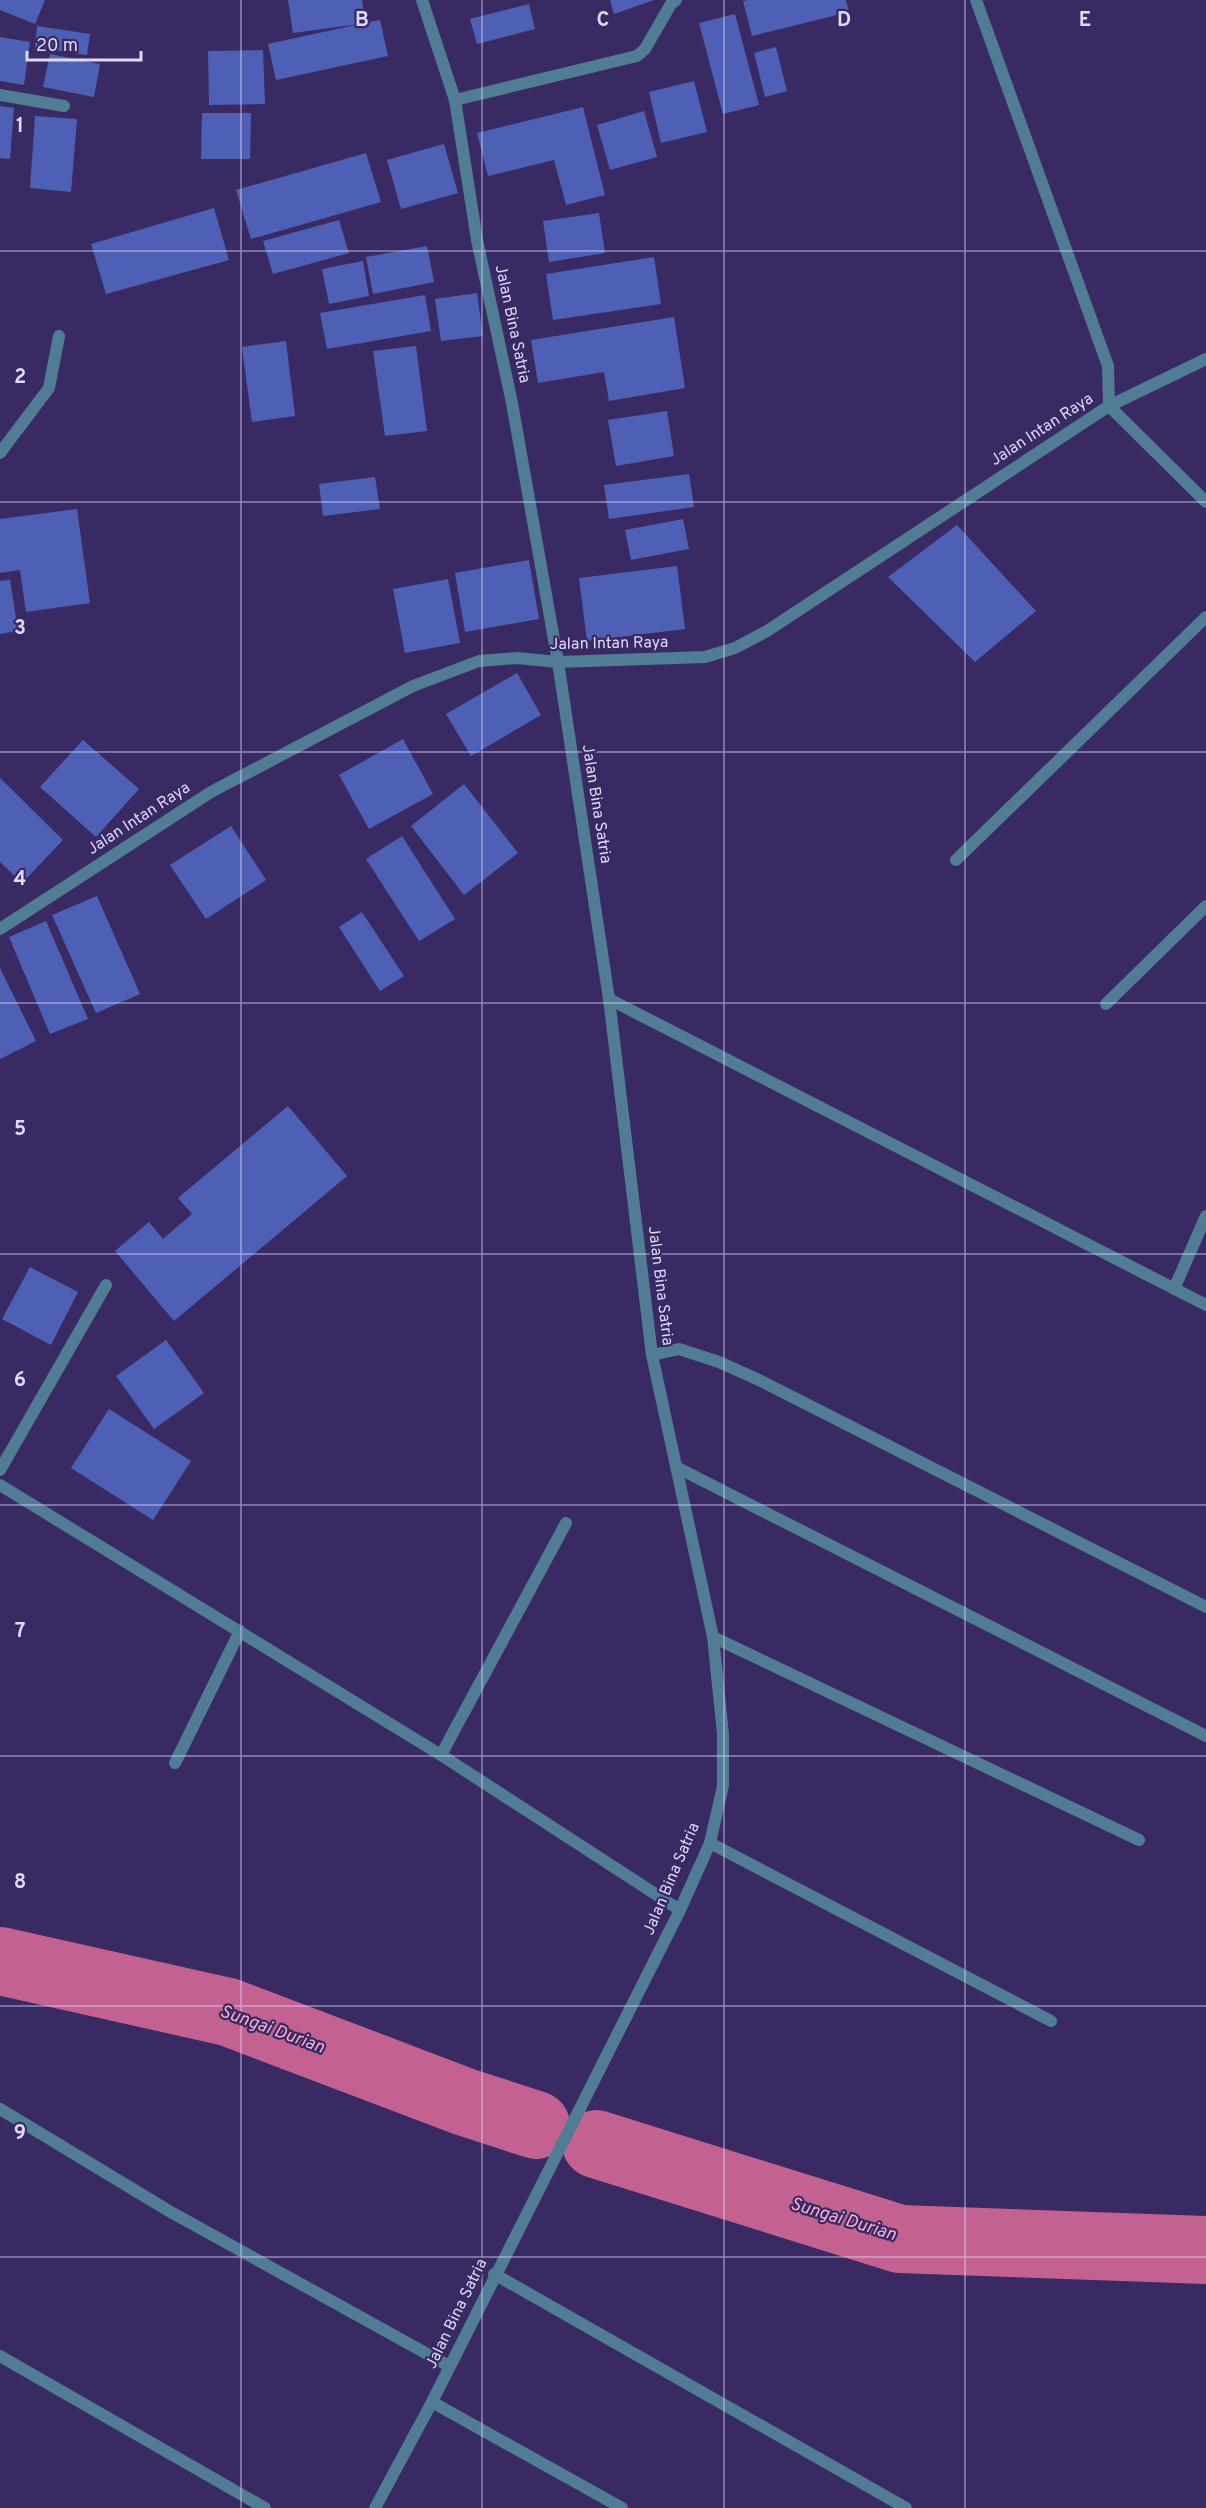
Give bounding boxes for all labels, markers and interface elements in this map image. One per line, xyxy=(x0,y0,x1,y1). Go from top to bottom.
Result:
text: B xyxy=(355,8,369,34)
text: C xyxy=(597,8,609,34)
text: D xyxy=(837,8,851,34)
text: E xyxy=(1079,8,1091,34)
scale bar xyxy=(27,24,141,62)
text: 20 m xyxy=(36,35,78,58)
text: 1 xyxy=(16,114,24,140)
street label: Jalan Bina Satria xyxy=(490,263,534,385)
text: 2 xyxy=(14,365,26,391)
street label: Jalan Intan Raya xyxy=(987,389,1097,471)
text: 3 xyxy=(14,616,26,642)
street label: Jalan Intan Raya xyxy=(549,633,669,655)
street label: Jalan Bina Satria xyxy=(577,743,615,865)
street label: Jalan Intan Raya xyxy=(84,778,194,860)
text: 4 xyxy=(14,867,26,893)
text: 5 xyxy=(14,1117,26,1143)
street label: Jalan Bina Satria xyxy=(643,1225,677,1347)
text: 6 xyxy=(14,1368,26,1394)
text: 7 xyxy=(15,1619,25,1645)
street label: Jalan Bina Satria xyxy=(639,1820,705,1938)
text: 8 xyxy=(14,1870,26,1896)
water label: Sungai Durian xyxy=(216,2000,328,2060)
text: 9 xyxy=(14,2121,26,2147)
water label: Sungai Durian xyxy=(787,2193,899,2247)
street label: Jalan Bina Satria xyxy=(422,2256,492,2372)

